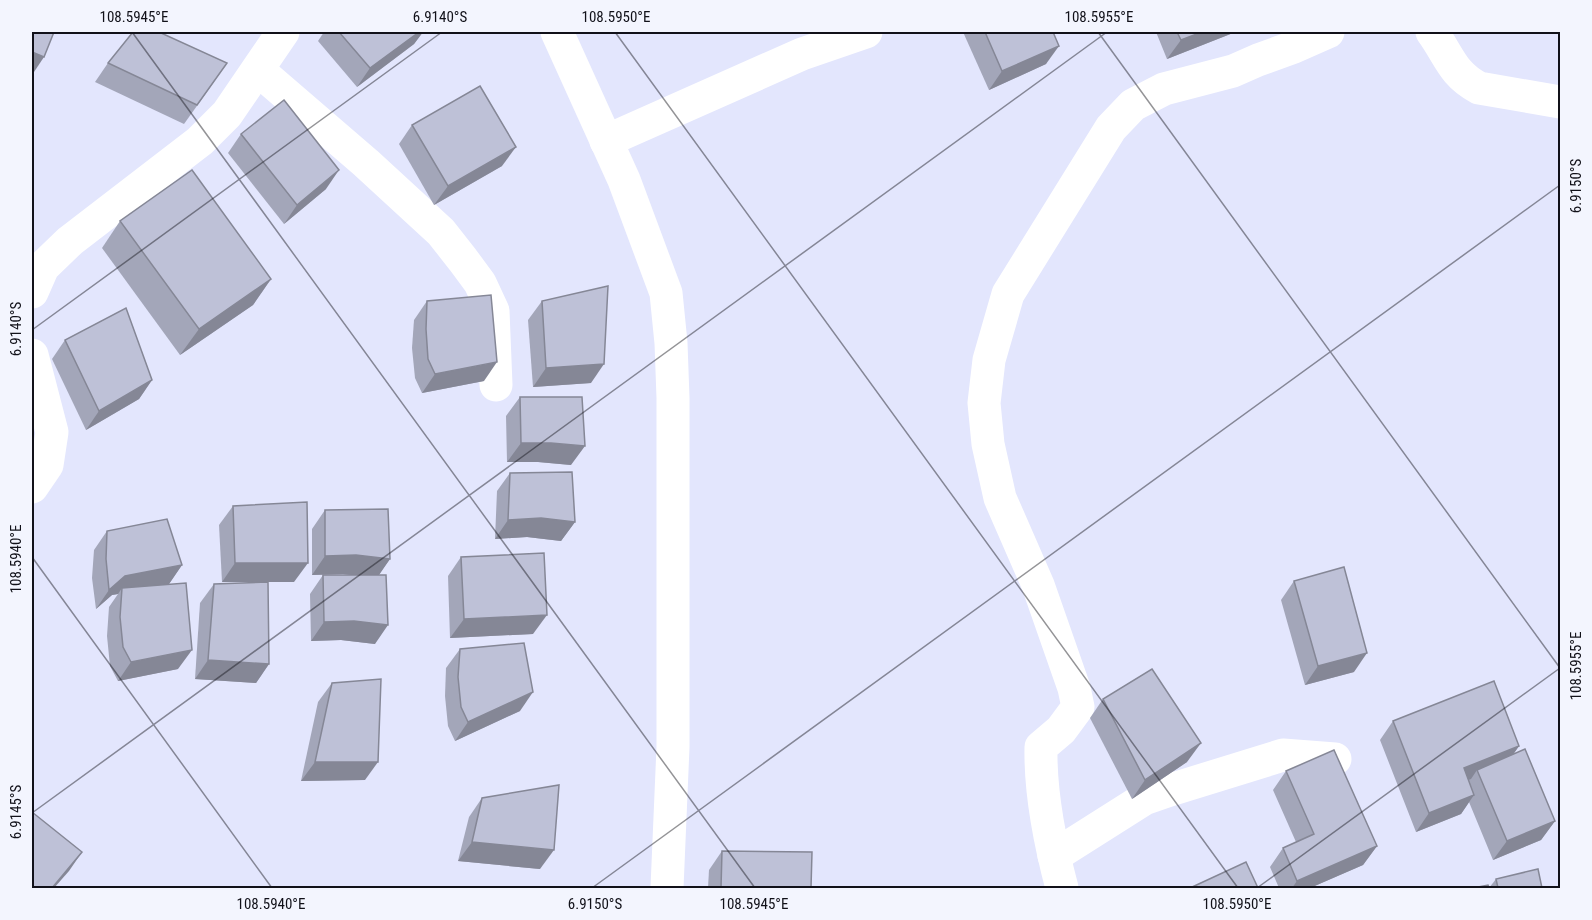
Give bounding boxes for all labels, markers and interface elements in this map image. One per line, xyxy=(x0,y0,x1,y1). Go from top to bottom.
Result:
text: 108.5945°E xyxy=(100,8,168,26)
text: 6.9140°S xyxy=(413,8,467,26)
text: 108.5950°E xyxy=(582,8,650,26)
text: 108.5955°E xyxy=(1065,8,1133,26)
text: 6.9150°S xyxy=(1567,159,1585,213)
text: 6.9140°S xyxy=(7,302,25,356)
text: 108.5940°E xyxy=(7,525,25,593)
text: 108.5955°E xyxy=(1567,632,1585,700)
text: 6.9145°S xyxy=(7,785,25,839)
text: 108.5940°E xyxy=(237,895,305,913)
text: 6.9150°S xyxy=(568,895,622,913)
text: 108.5945°E xyxy=(720,895,788,913)
text: 108.5950°E xyxy=(1203,895,1271,913)

